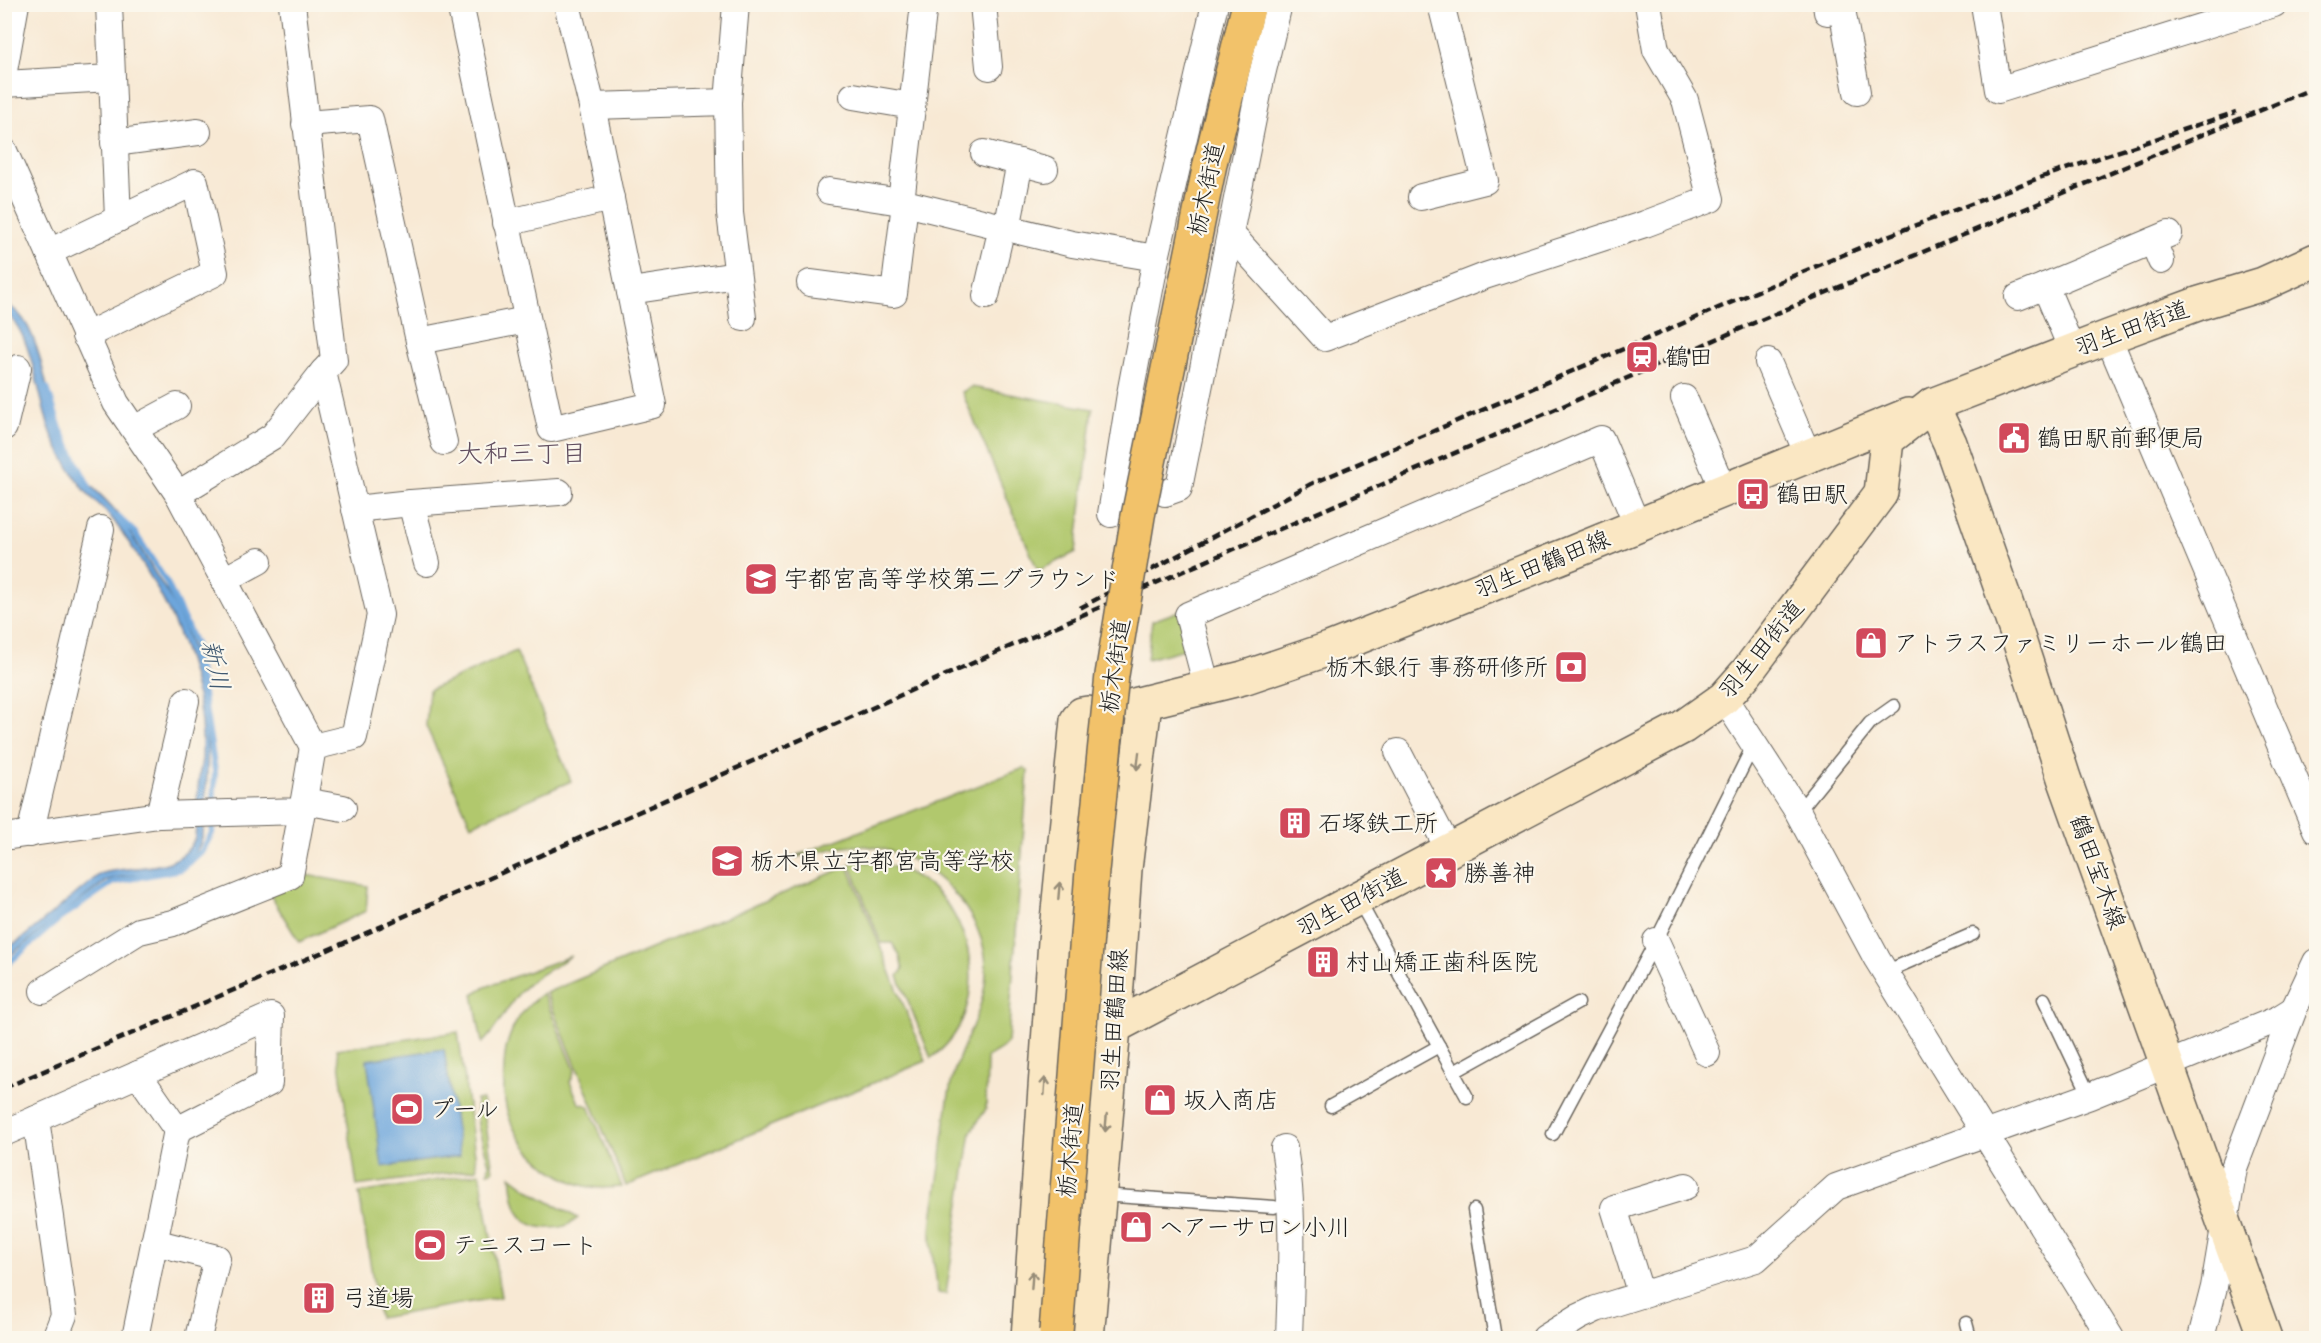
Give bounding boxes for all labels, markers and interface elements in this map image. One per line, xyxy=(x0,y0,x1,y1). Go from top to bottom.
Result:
street label: 栃木街道 xyxy=(1182,139,1233,239)
street label: 羽生田街道 xyxy=(2071,294,2194,364)
station icon: 鶴田 xyxy=(1624,339,1660,375)
place label: 鶴田 xyxy=(1665,343,1713,374)
public building icon: 鶴田駅前郵便局 xyxy=(1996,420,2032,456)
place label: 鶴田駅前郵便局 xyxy=(2037,424,2205,455)
district label: 大和三丁目 xyxy=(457,438,587,472)
bus stop icon: 鶴田駅 xyxy=(1735,476,1771,512)
place label: 鶴田駅 xyxy=(1776,480,1848,511)
street label: 羽生田鶴田線 xyxy=(1470,524,1615,607)
school or university icon: 宇都宮高等学校第二グラウンド xyxy=(743,561,779,597)
place label: 宇都宮高等学校第二グラウンド xyxy=(784,565,1120,596)
street label: 羽生田街道 xyxy=(1712,594,1812,706)
street label: 栃木街道 xyxy=(1094,617,1139,716)
shop icon: アトラスファミリーホール鶴田 xyxy=(1853,625,1889,661)
place label: アトラスファミリーホール鶴田 xyxy=(1894,629,2228,660)
water label: 新川 xyxy=(192,636,236,694)
bank icon: 栃木銀行 事務研修所 xyxy=(1553,649,1589,685)
place label: 栃木銀行 事務研修所 xyxy=(1326,653,1548,684)
one-way arrow xyxy=(1132,751,1143,770)
building icon: 石塚鉄工所 xyxy=(1277,805,1313,841)
place label: 石塚鉄工所 xyxy=(1318,809,1438,840)
street label: 鶴田宝木線 xyxy=(2062,811,2132,934)
school or university icon: 栃木県立宇都宮高等学校 xyxy=(709,843,745,879)
place label: 栃木県立宇都宮高等学校 xyxy=(750,847,1014,878)
place icon: 勝善神 xyxy=(1423,855,1459,891)
place label: 勝善神 xyxy=(1464,859,1536,890)
street label: 羽生田街道 xyxy=(1291,861,1412,945)
one-way arrow xyxy=(1054,882,1065,902)
building icon: 村山矯正歯科医院 xyxy=(1305,944,1341,980)
street label: 羽生田鶴田線 xyxy=(1095,947,1136,1093)
place label: 村山矯正歯科医院 xyxy=(1346,948,1538,979)
one-way arrow xyxy=(1040,1076,1051,1096)
shop icon: 坂入商店 xyxy=(1142,1082,1178,1118)
place label: 坂入商店 xyxy=(1183,1086,1279,1117)
sports icon: プール xyxy=(389,1091,425,1127)
place label: プール xyxy=(430,1095,499,1126)
street label: 栃木街道 xyxy=(1052,1101,1091,1199)
one-way arrow xyxy=(1100,1112,1111,1132)
shop icon: ヘアーサロン小川 xyxy=(1118,1209,1154,1245)
place label: ヘアーサロン小川 xyxy=(1159,1213,1351,1244)
sports icon: テニスコート xyxy=(412,1227,448,1263)
place label: テニスコート xyxy=(453,1231,597,1262)
one-way arrow xyxy=(1026,1271,1037,1291)
building icon: 弓道場 xyxy=(301,1280,337,1316)
place label: 弓道場 xyxy=(342,1284,414,1315)

